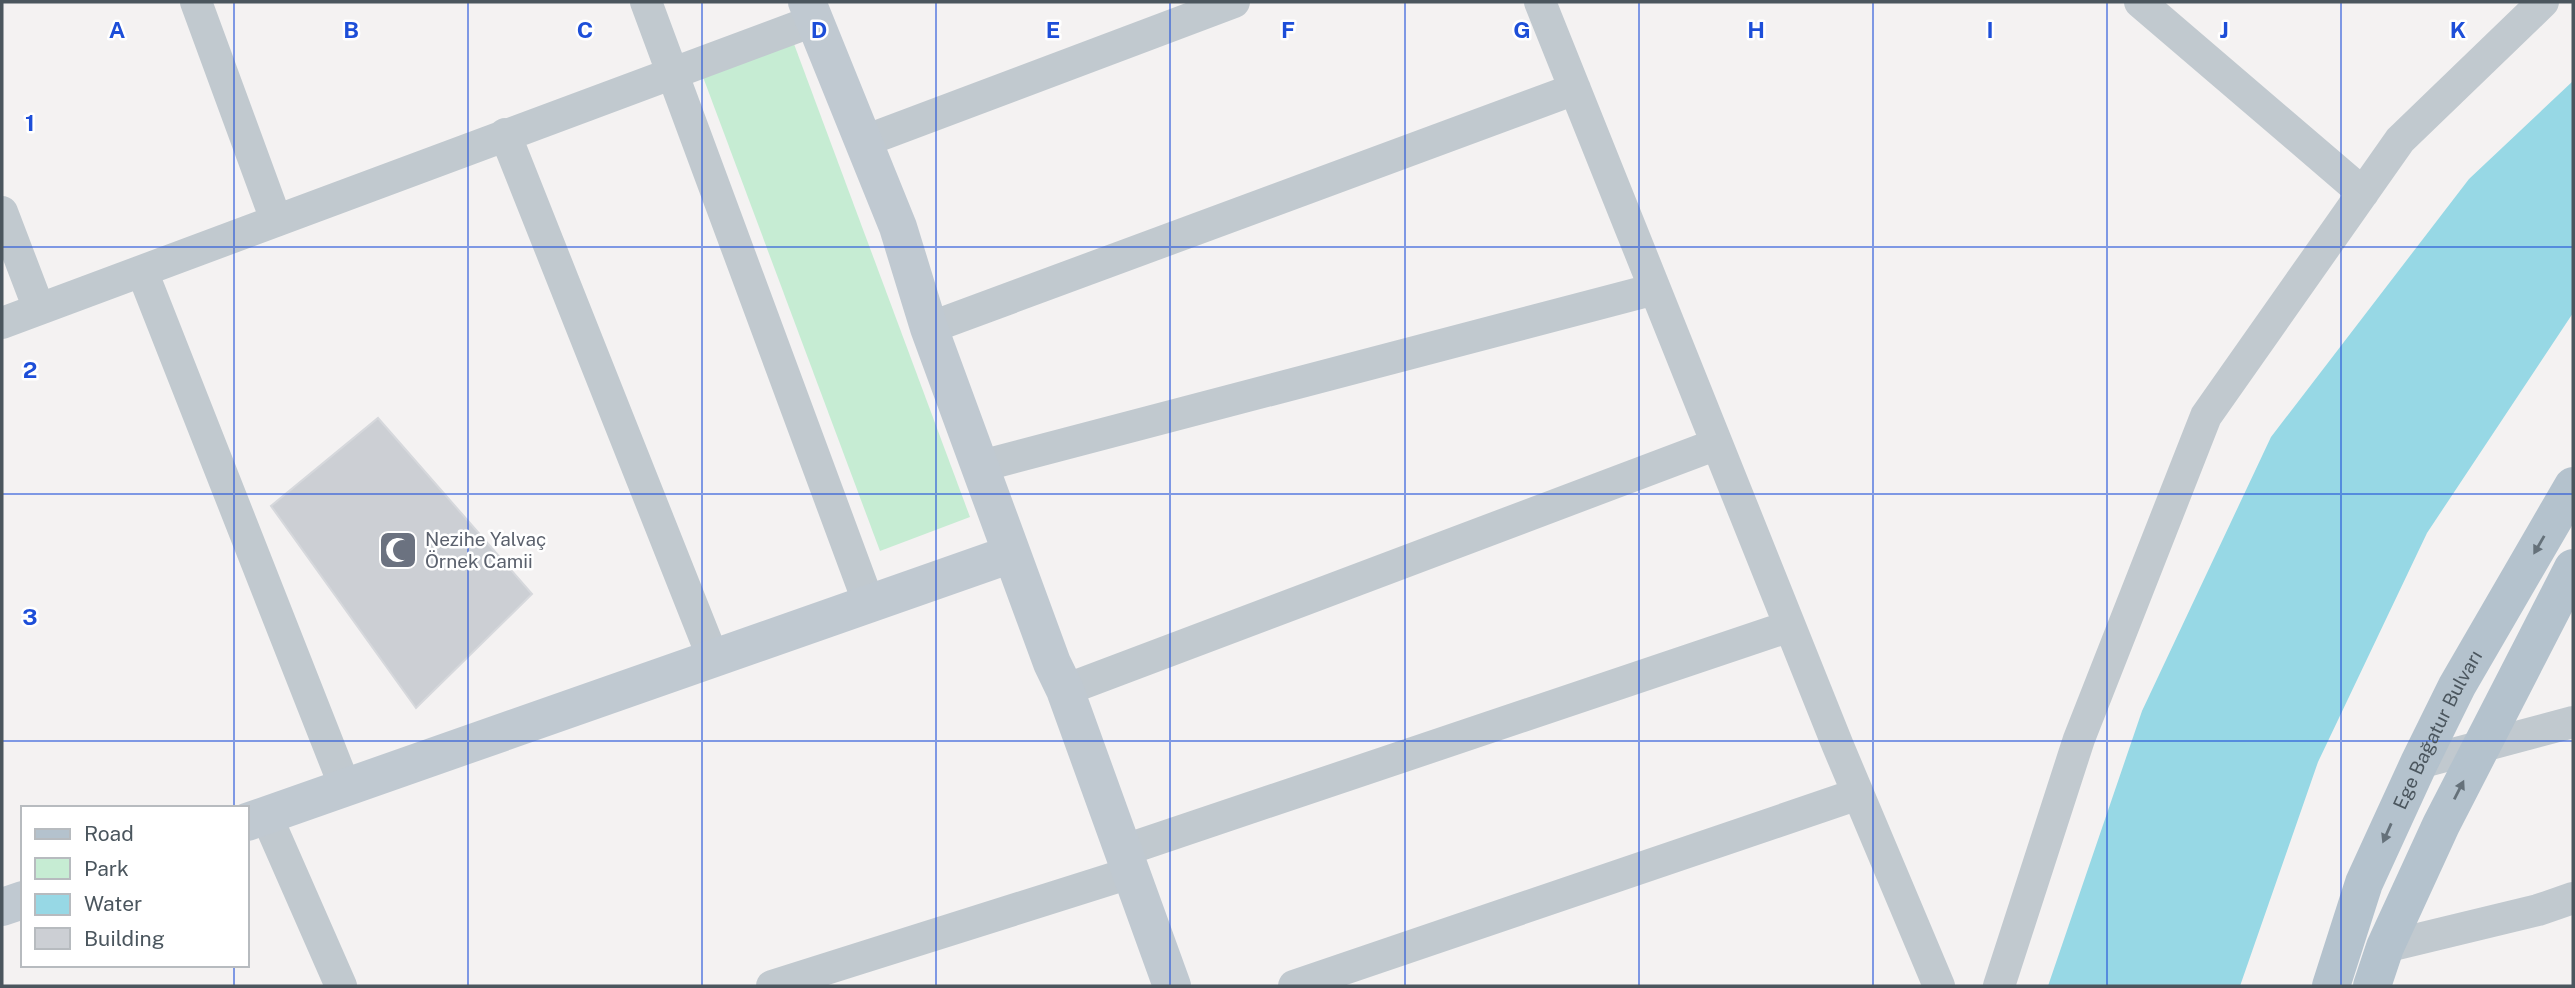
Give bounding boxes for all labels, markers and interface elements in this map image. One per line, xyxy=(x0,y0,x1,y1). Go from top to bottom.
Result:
text: A xyxy=(109,16,126,43)
text: B xyxy=(343,16,359,43)
text: C xyxy=(577,16,593,43)
text: D xyxy=(811,16,827,43)
text: E xyxy=(1046,16,1060,43)
text: F xyxy=(1281,16,1295,43)
text: G xyxy=(1513,16,1531,43)
text: H xyxy=(1747,16,1765,43)
text: I xyxy=(1986,16,1994,43)
text: J xyxy=(2219,16,2229,43)
text: K xyxy=(2450,16,2466,43)
text: 1 xyxy=(25,109,35,136)
text: 2 xyxy=(23,356,37,383)
place label: Nezihe Yalvaç Örnek Camii xyxy=(425,528,546,572)
mosque icon: Nezihe Yalvaç Örnek Camii xyxy=(377,529,419,571)
one-way arrow xyxy=(2533,535,2545,555)
text: 3 xyxy=(22,603,38,630)
street label: Ege Bağatur Bulvarı xyxy=(2388,646,2486,813)
one-way arrow xyxy=(2454,780,2465,800)
legend xyxy=(21,806,248,967)
text: Road xyxy=(84,821,134,846)
one-way arrow xyxy=(2381,822,2392,843)
text: Park xyxy=(84,856,129,881)
text: Water xyxy=(84,891,142,916)
text: Building xyxy=(84,926,165,951)

